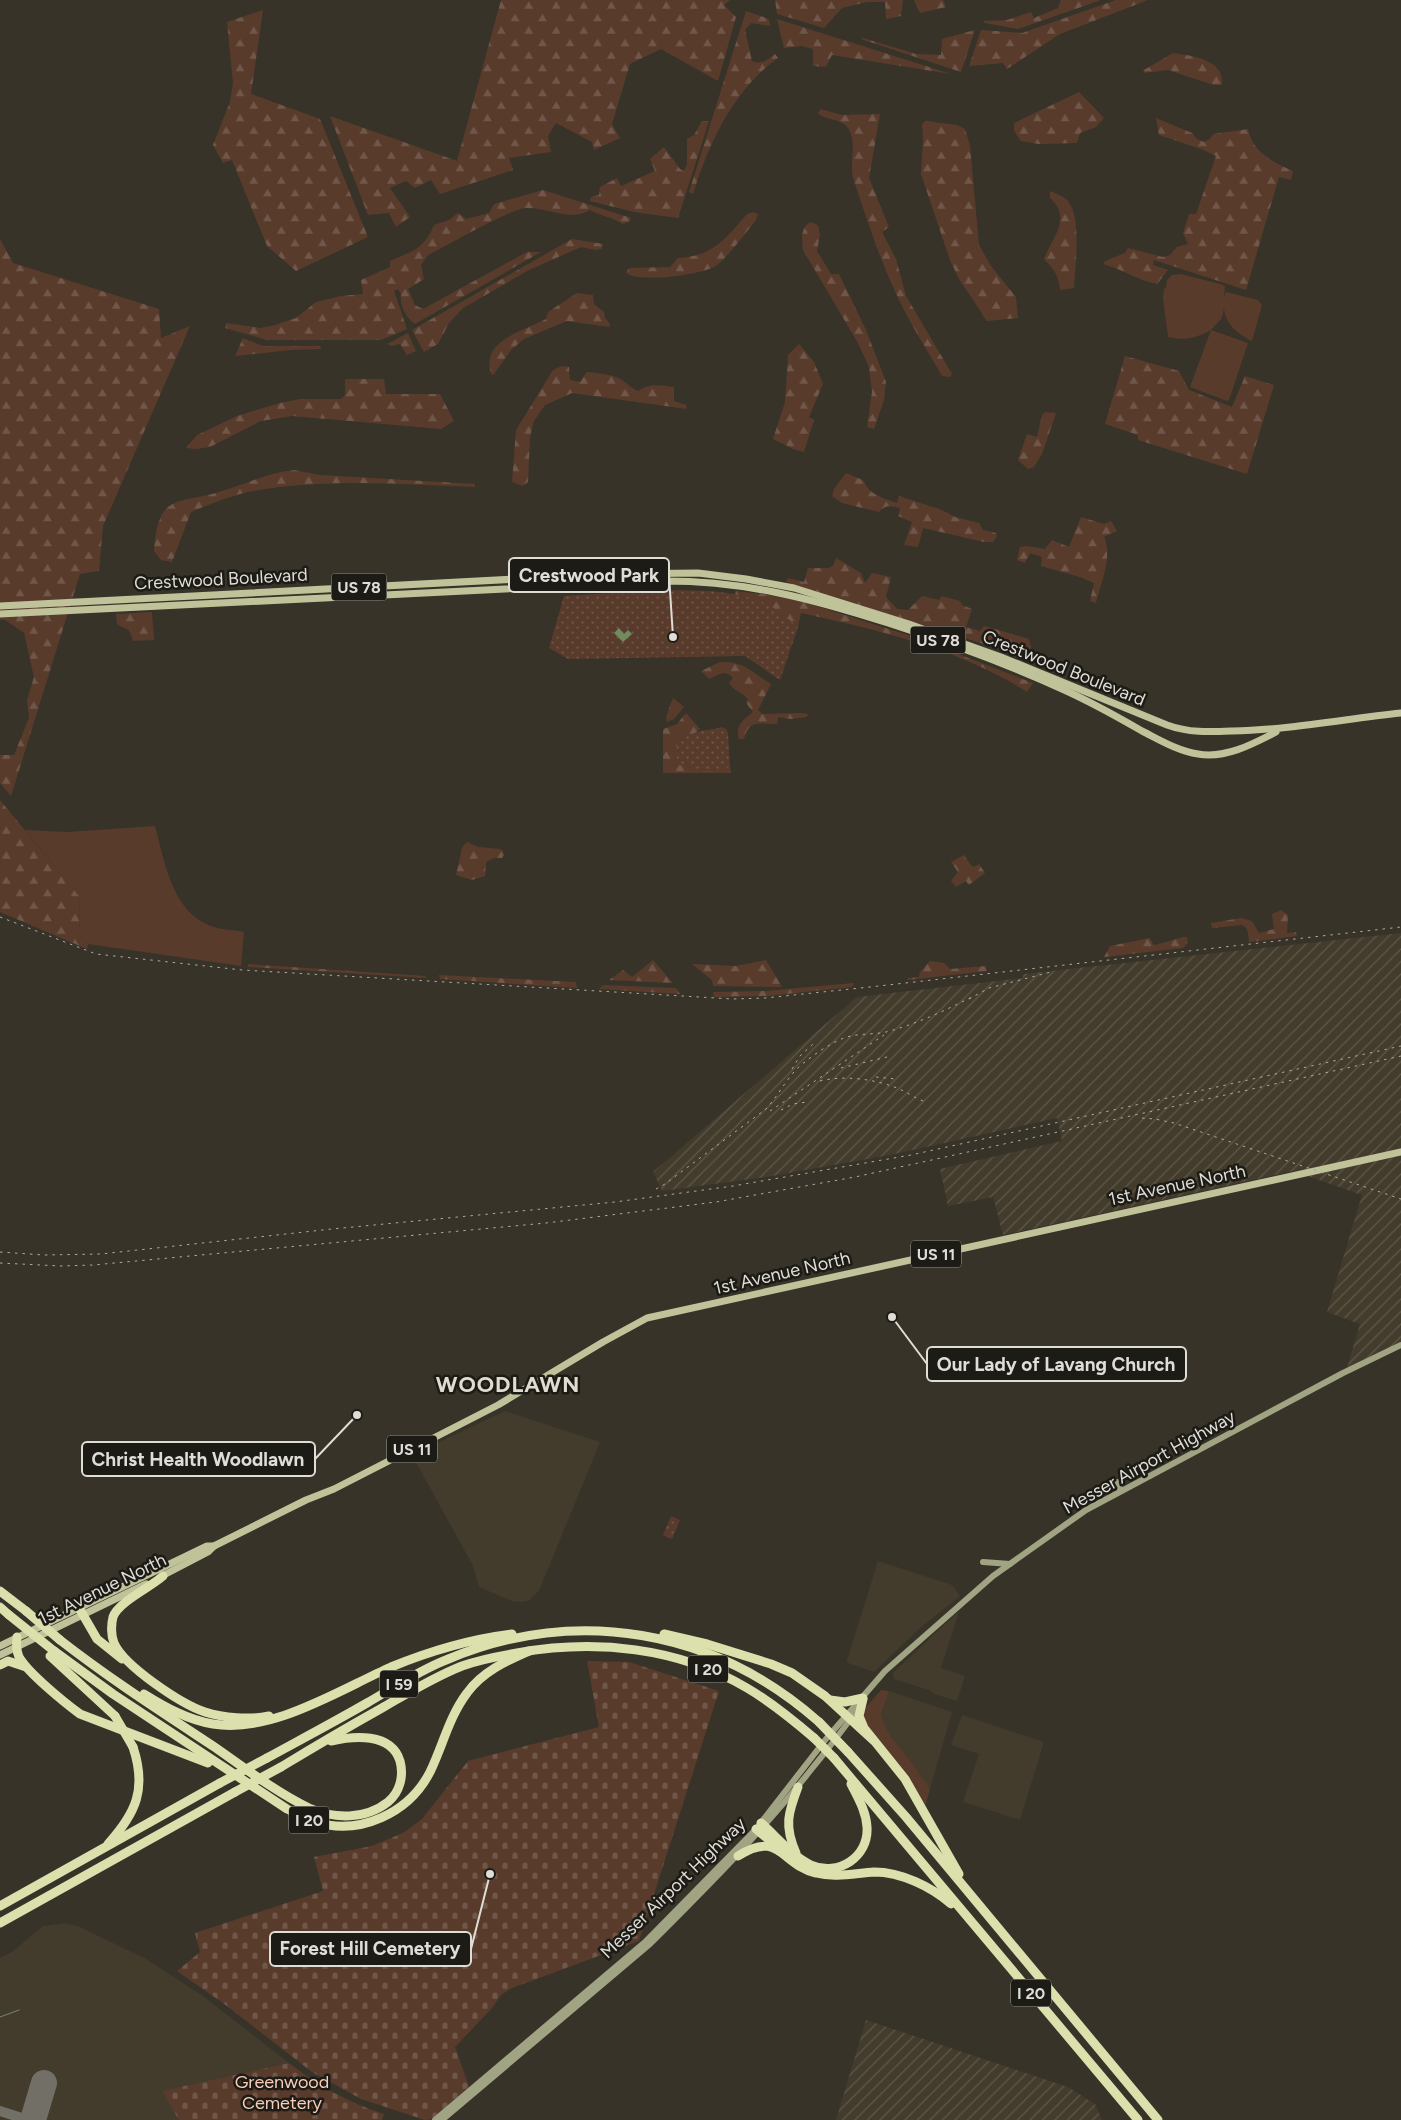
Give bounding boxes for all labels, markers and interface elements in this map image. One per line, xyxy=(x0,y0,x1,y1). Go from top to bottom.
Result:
callout: Crestwood Park xyxy=(509,558,669,592)
street label: Crestwood Boulevard xyxy=(134,563,308,595)
text: Crestwood Park xyxy=(519,564,660,587)
road number: US 78 xyxy=(332,574,386,600)
street label: Crestwood Boulevard xyxy=(979,625,1149,711)
road number: US 78 xyxy=(910,626,966,654)
street label: 1st Avenue North xyxy=(1106,1160,1248,1210)
road number: US 11 xyxy=(911,1240,961,1268)
street label: 1st Avenue North xyxy=(711,1247,853,1299)
callout: Our Lady of Lavang Church xyxy=(927,1347,1186,1381)
text: Our Lady of Lavang Church xyxy=(937,1353,1175,1376)
district label: WOODLAWN xyxy=(436,1371,580,1398)
street label: Messer Airport Highway xyxy=(1059,1405,1239,1519)
road number: US 11 xyxy=(387,1436,437,1462)
callout: Christ Health Woodlawn xyxy=(82,1442,315,1476)
text: Christ Health Woodlawn xyxy=(92,1448,304,1471)
street label: 1st Avenue North xyxy=(34,1548,170,1630)
road number: I 20 xyxy=(688,1656,728,1682)
road number: I 59 xyxy=(380,1670,418,1698)
road number: I 20 xyxy=(289,1806,329,1834)
street label: Messer Airport Highway xyxy=(596,1812,751,1963)
callout: Forest Hill Cemetery xyxy=(270,1932,471,1966)
text: Forest Hill Cemetery xyxy=(280,1937,460,1960)
road number: I 20 xyxy=(1011,1980,1051,2006)
park label: Greenwood Cemetery xyxy=(235,2071,329,2114)

